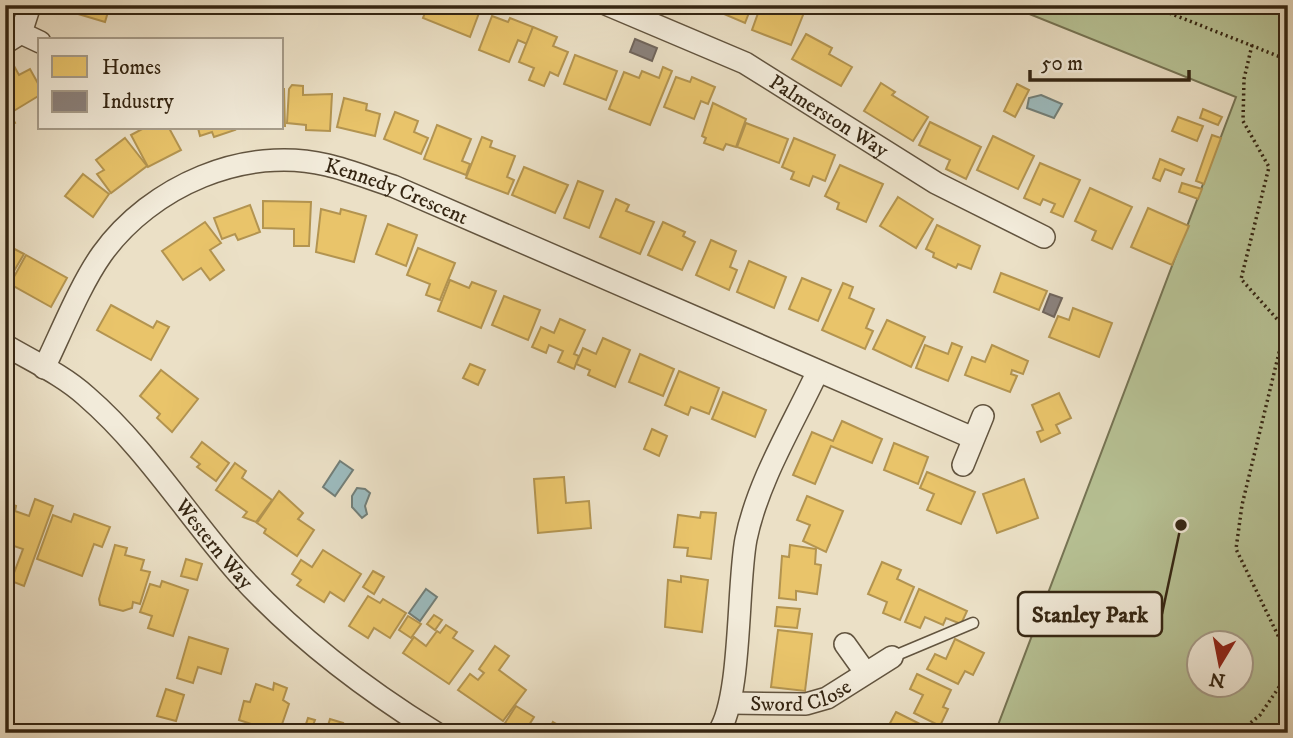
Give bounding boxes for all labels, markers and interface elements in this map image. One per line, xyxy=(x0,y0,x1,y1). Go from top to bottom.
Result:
legend xyxy=(38,38,284,130)
scale bar xyxy=(1030,38,1190,82)
text: 50 m xyxy=(1041,51,1083,77)
text: Homes xyxy=(102,55,161,81)
street label: Palmerston Way xyxy=(764,69,894,164)
text: Industry xyxy=(102,89,175,115)
street label: Kennedy Crescent xyxy=(322,153,472,231)
street label: Western Way xyxy=(168,493,259,596)
callout: Stanley Park xyxy=(1018,592,1162,636)
text: Stanley Park xyxy=(1032,601,1149,630)
north arrow xyxy=(1184,630,1254,700)
text: N xyxy=(1207,667,1227,692)
street label: Sword Close xyxy=(750,674,857,718)

